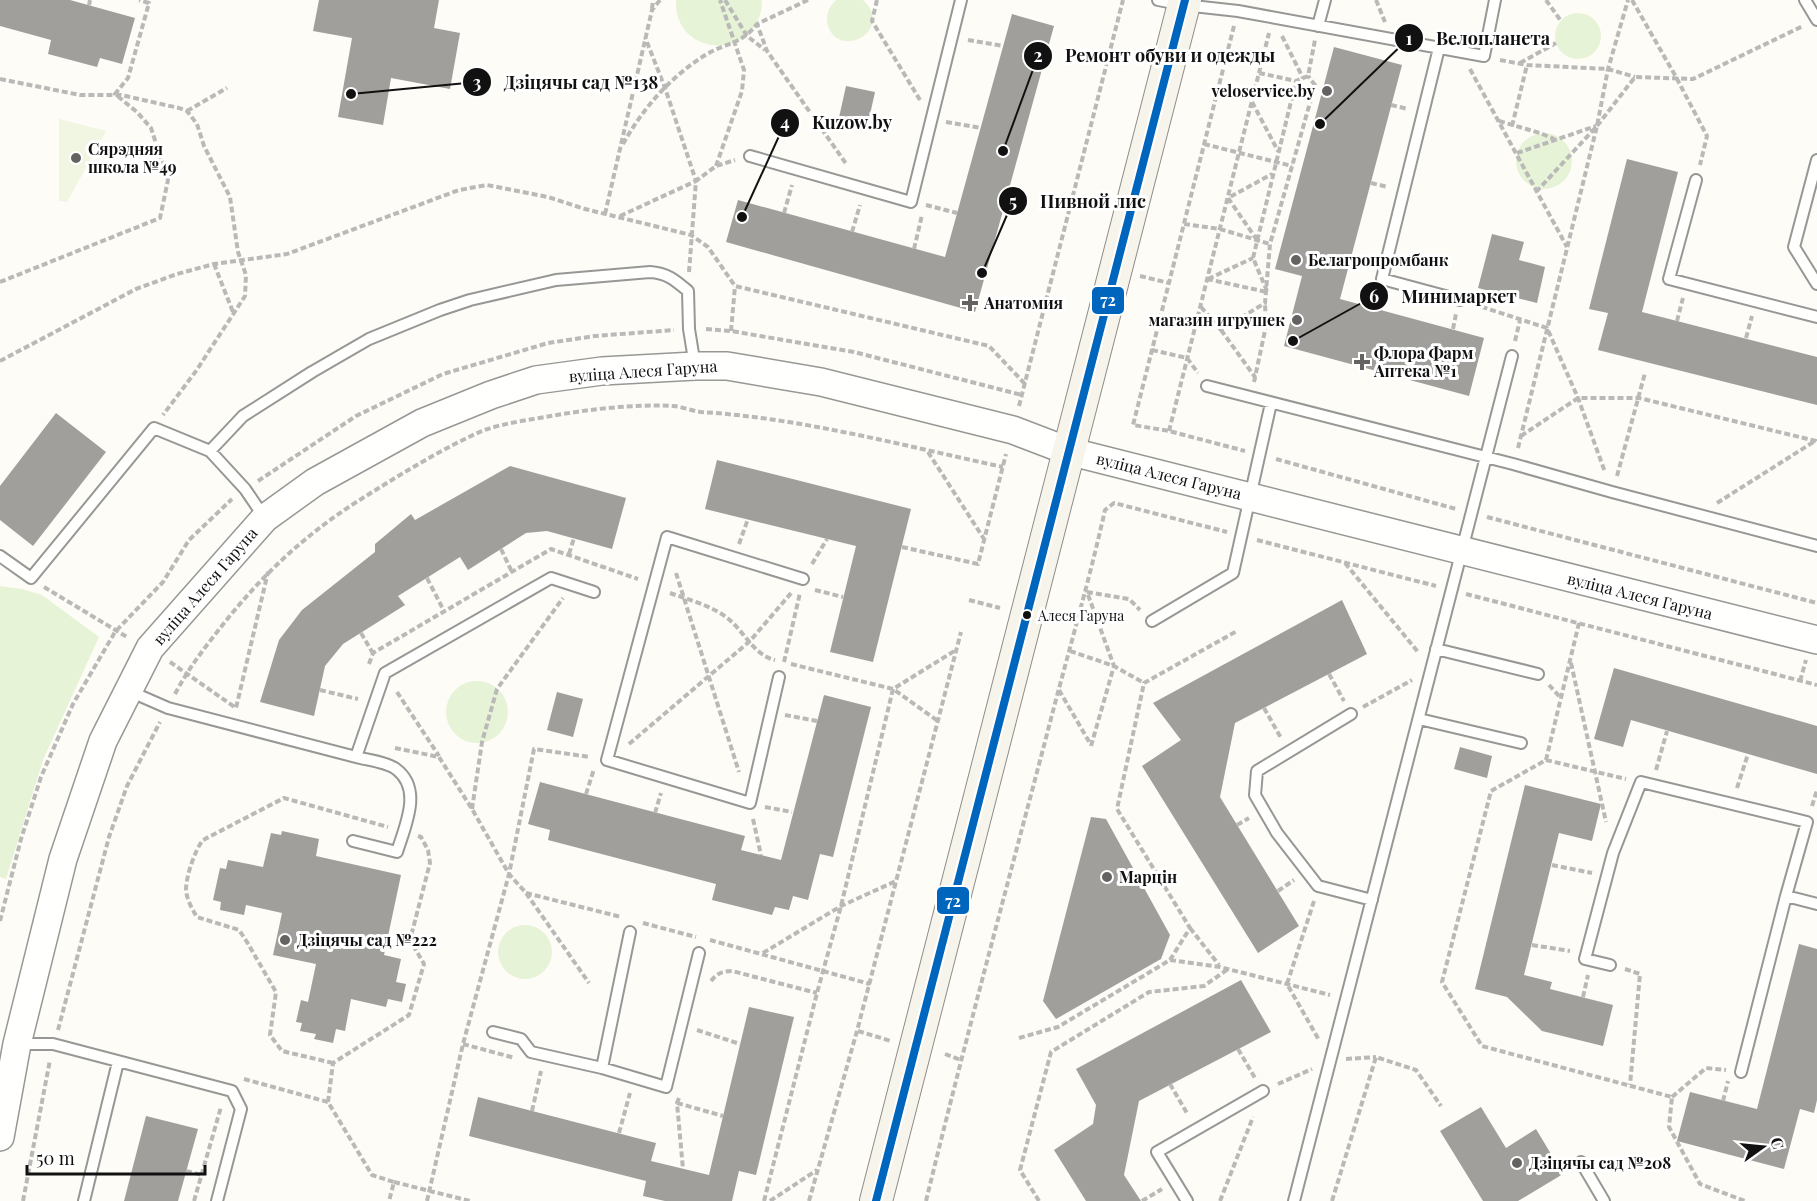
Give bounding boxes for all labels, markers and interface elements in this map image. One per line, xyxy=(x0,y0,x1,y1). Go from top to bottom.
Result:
callout: Велопланета xyxy=(1394,20,1562,56)
text: 1 xyxy=(1406,26,1413,50)
text: Велопланета xyxy=(1436,26,1551,50)
callout: Ремонт обуви и одежды xyxy=(1023,38,1287,74)
text: 2 xyxy=(1033,43,1043,67)
text: Ремонт обуви и одежды xyxy=(1065,43,1275,67)
callout: Дзіцячы сад №138 xyxy=(462,64,670,100)
text: 3 xyxy=(473,70,482,94)
text: Дзіцячы сад №138 xyxy=(504,70,658,94)
place label: veloservice.by xyxy=(1210,80,1316,101)
marker: veloservice.by xyxy=(1320,84,1334,98)
callout: Kuzow.by xyxy=(770,105,904,141)
text: 4 xyxy=(780,110,790,134)
text: Kuzow.by xyxy=(812,110,893,134)
place label: Сярэдняя школа №49 xyxy=(88,138,177,177)
marker: Сярэдняя школа №49 xyxy=(69,151,83,165)
callout: Пивной лис xyxy=(998,183,1158,219)
text: 5 xyxy=(1009,189,1017,213)
text: Пивной лис xyxy=(1040,189,1146,213)
place label: Белагропромбанк xyxy=(1308,249,1449,270)
marker: Белагропромбанк xyxy=(1289,253,1303,267)
callout: Минимаркет xyxy=(1359,278,1529,314)
text: 6 xyxy=(1369,284,1379,308)
text: Минимаркет xyxy=(1401,284,1517,308)
line badge: 72 xyxy=(1091,286,1125,315)
text: 72 xyxy=(1100,289,1116,310)
place label: Анатомия xyxy=(983,292,1063,313)
marker: Анатомия xyxy=(961,294,979,312)
place label: магазин игрушек xyxy=(1149,309,1285,330)
marker: магазин игрушек xyxy=(1290,313,1304,327)
place label: Флора Фарм Аптека №1 xyxy=(1373,342,1473,381)
street label: вуліца Алеся Гаруна xyxy=(568,355,718,386)
marker: Флора Фарм Аптека №1 xyxy=(1355,355,1369,369)
street label: вуліца Алеся Гаруна xyxy=(1094,447,1244,504)
street label: вуліца Алеся Гаруна xyxy=(148,523,261,649)
street label: вуліца Алеся Гаруна xyxy=(1565,567,1715,624)
place label: Алеся Гаруна xyxy=(1037,606,1124,625)
marker: Алеся Гаруна xyxy=(1021,609,1033,621)
place label: Марцін xyxy=(1119,866,1177,887)
marker: Марцін xyxy=(1100,870,1114,884)
line badge: 72 xyxy=(936,886,970,915)
text: 72 xyxy=(945,890,961,911)
place label: Дзіцячы сад №222 xyxy=(297,929,437,950)
marker: Дзіцячы сад №222 xyxy=(278,933,292,947)
north arrow xyxy=(1733,1117,1793,1177)
text: С xyxy=(1766,1135,1790,1151)
scale bar xyxy=(27,1138,206,1176)
text: 50 m xyxy=(36,1146,75,1170)
place label: Дзіцячы сад №208 xyxy=(1529,1152,1671,1173)
marker: Дзіцячы сад №208 xyxy=(1510,1156,1524,1170)

